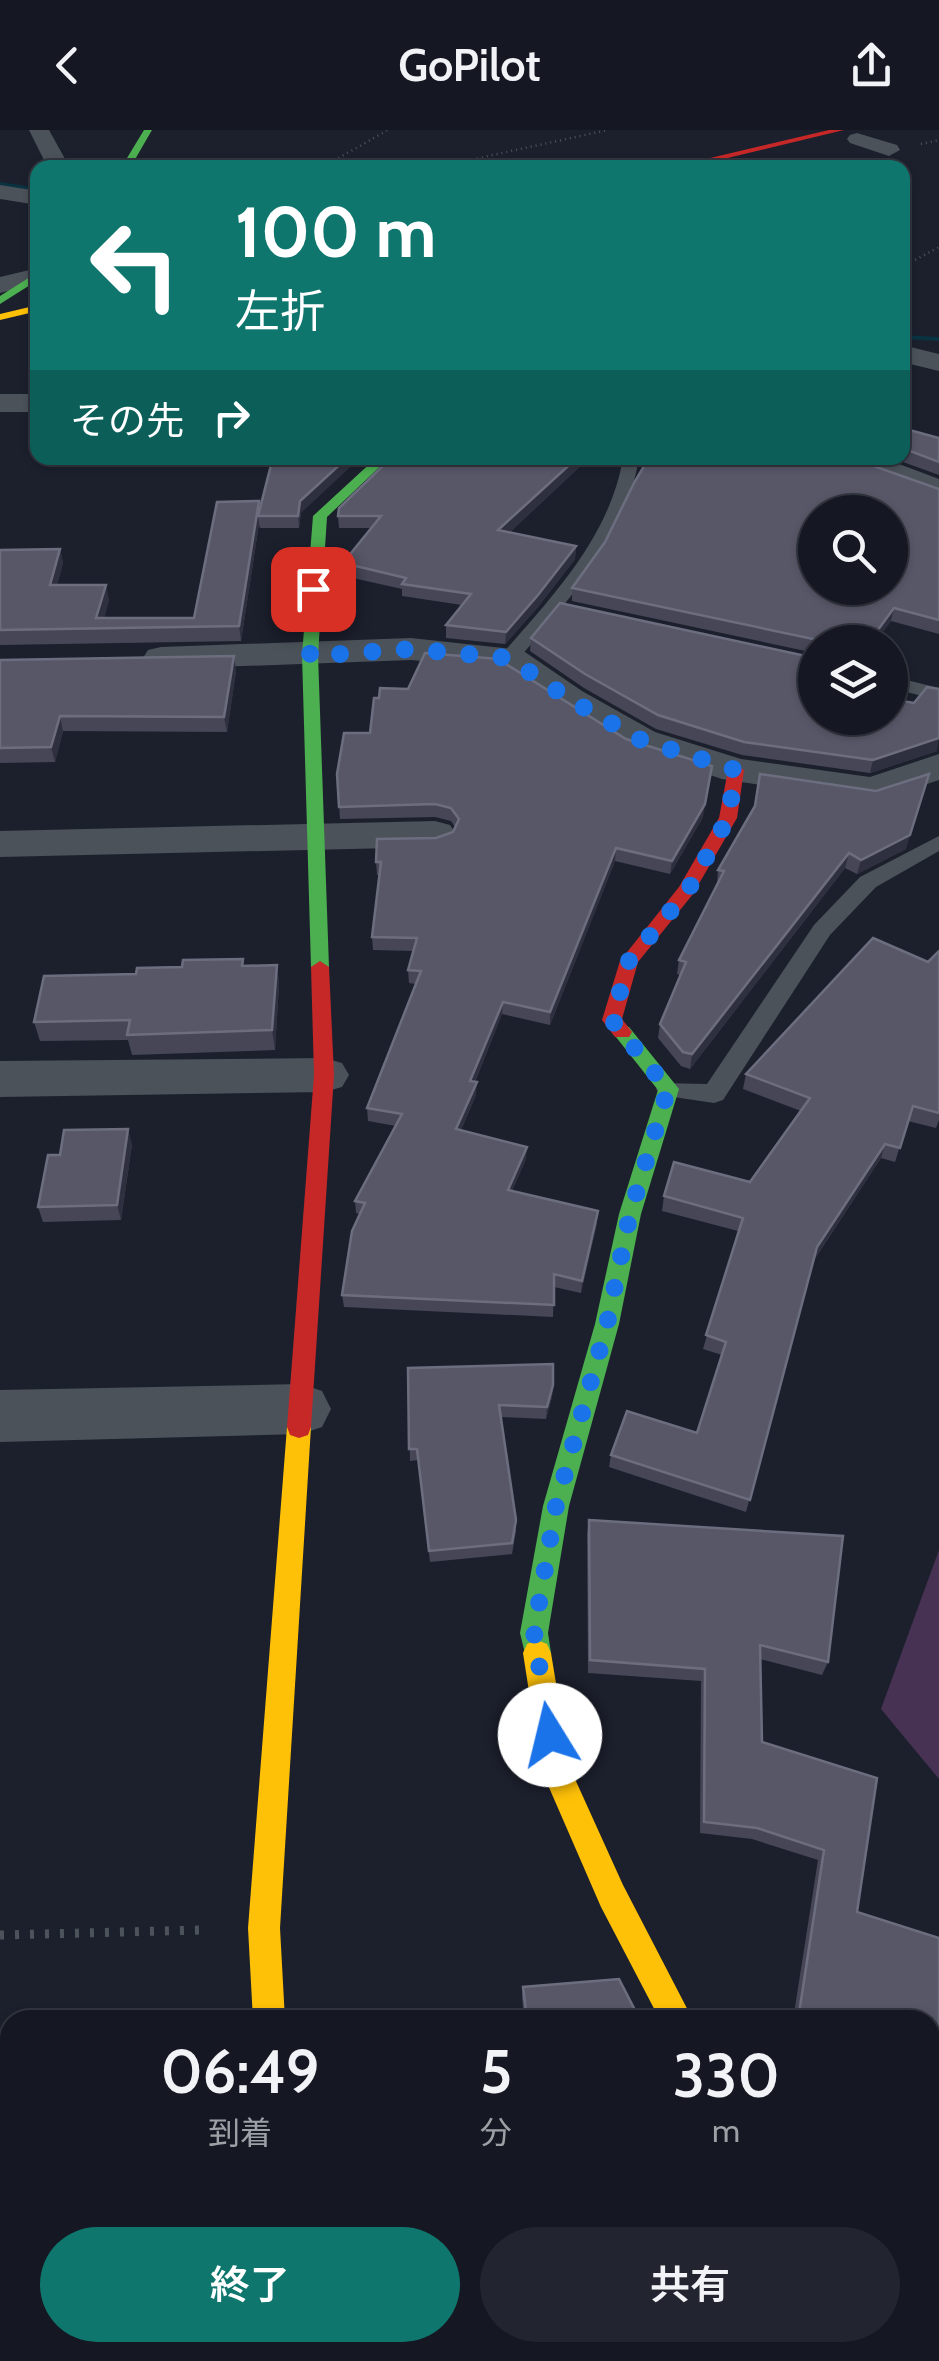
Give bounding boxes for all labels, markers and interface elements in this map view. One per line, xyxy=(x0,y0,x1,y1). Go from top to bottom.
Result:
icon: back xyxy=(40,38,95,93)
text: GoPilot xyxy=(398,38,541,92)
icon: share xyxy=(844,38,899,93)
text: 100 m xyxy=(235,189,436,275)
icon: left xyxy=(70,200,200,330)
text: 左折 xyxy=(235,284,325,338)
icon: right xyxy=(204,390,259,445)
text: その先 xyxy=(70,397,184,444)
map controls xyxy=(798,495,908,735)
button: search xyxy=(798,495,908,605)
pin xyxy=(271,547,356,632)
icon: arrive xyxy=(286,562,341,617)
button: layers xyxy=(798,625,908,735)
position arrow xyxy=(498,1683,602,1787)
text: 06:49 xyxy=(160,2035,320,2108)
text: 5 xyxy=(480,2035,512,2108)
text: 330 xyxy=(673,2039,780,2112)
text: m xyxy=(712,2111,740,2150)
text: 到着 xyxy=(208,2113,272,2152)
text: 分 xyxy=(480,2113,512,2152)
button: 終了 xyxy=(40,2227,460,2342)
button: 共有 xyxy=(480,2227,900,2342)

